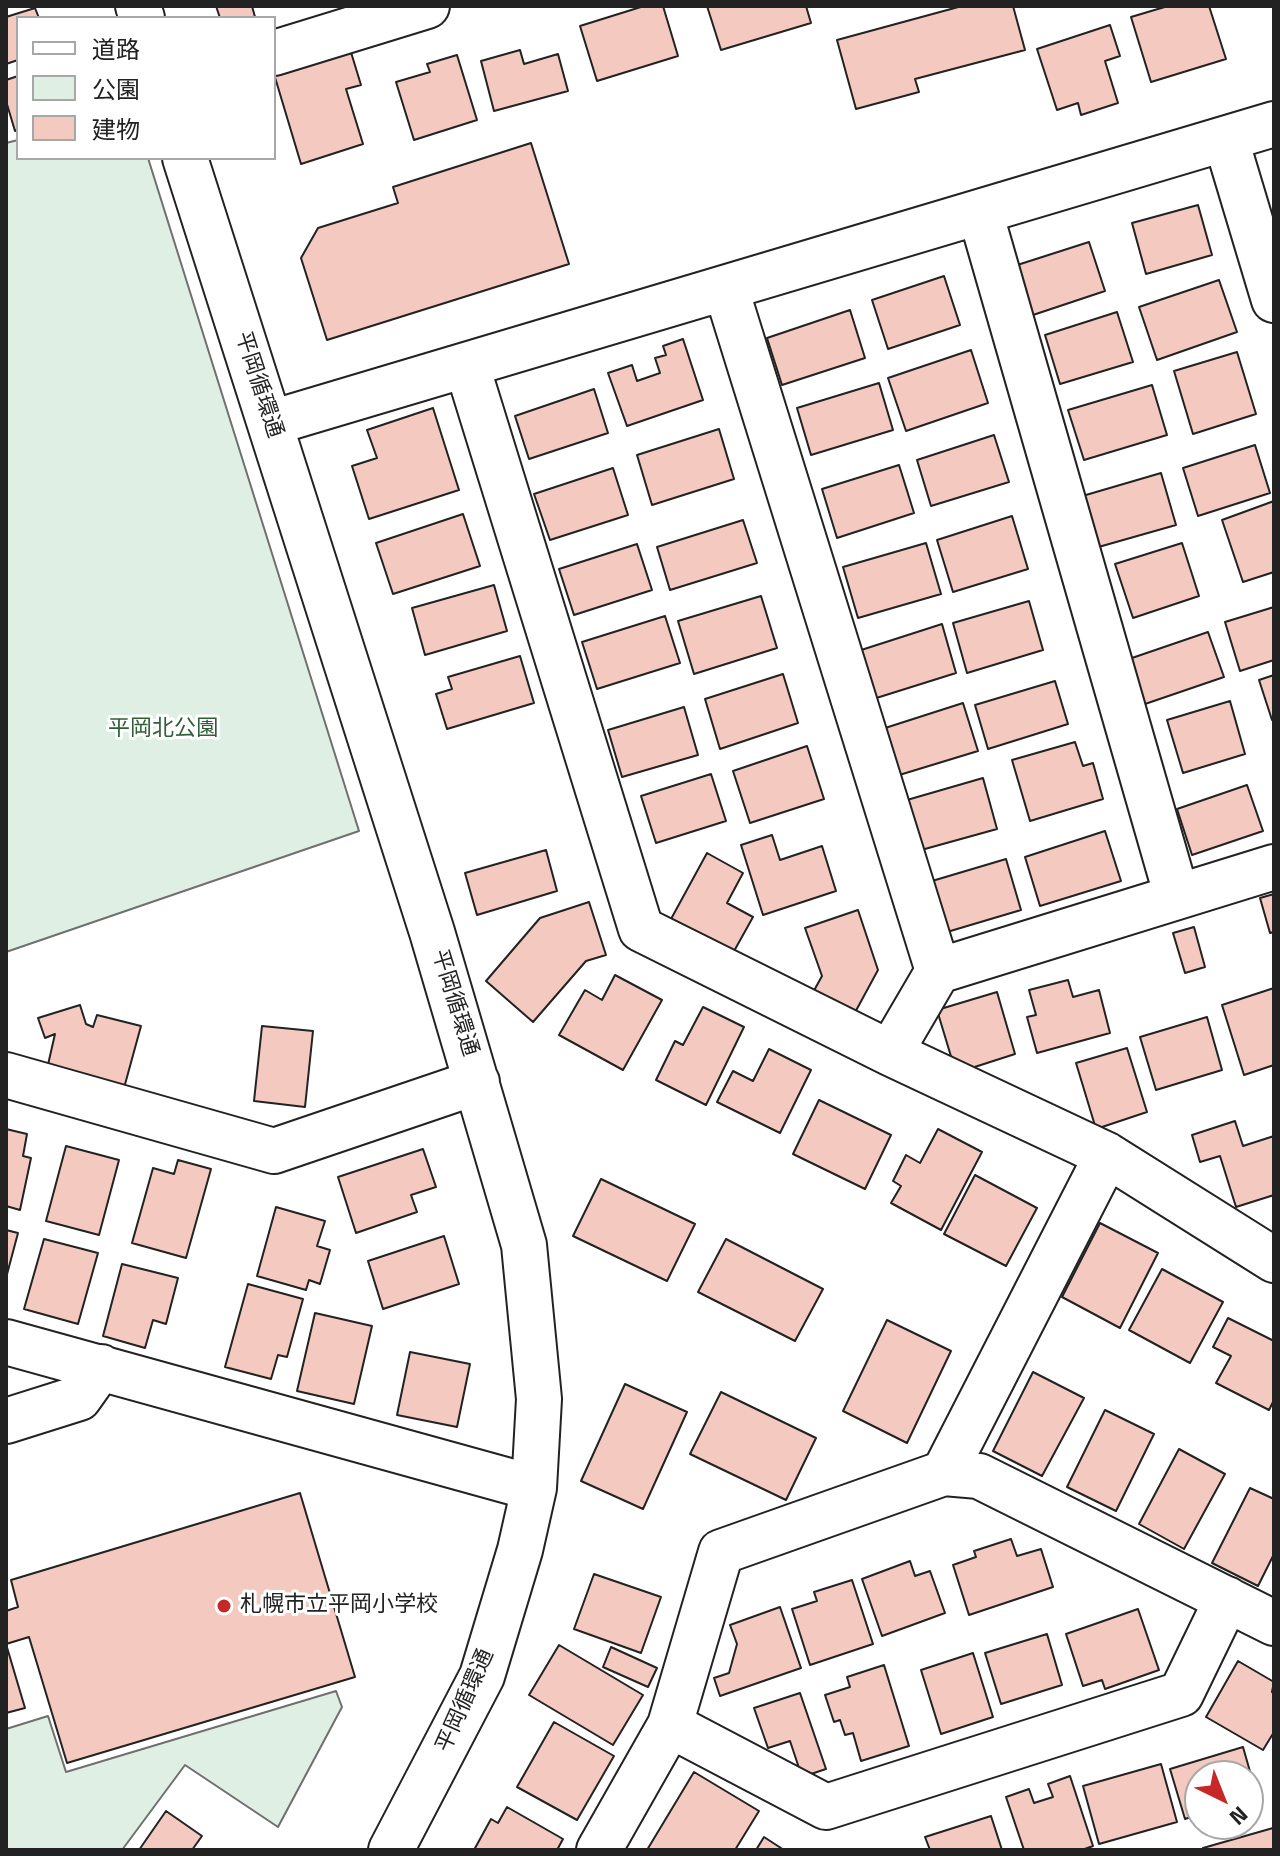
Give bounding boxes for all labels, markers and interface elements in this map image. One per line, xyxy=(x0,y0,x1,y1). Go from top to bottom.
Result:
legend xyxy=(16,16,276,160)
text: 道路 xyxy=(92,31,140,67)
text: 公園 xyxy=(92,71,140,107)
text: 建物 xyxy=(92,111,140,147)
street label: 平岡循環通 xyxy=(228,329,288,441)
park label: 平岡北公園 xyxy=(108,717,218,743)
street label: 平岡循環通 xyxy=(425,947,483,1059)
place label: 札幌市立平岡小学校 xyxy=(240,1593,438,1619)
marker: 札幌市立平岡小学校 xyxy=(215,1597,233,1615)
street label: 平岡循環通 xyxy=(432,1645,500,1757)
north arrow xyxy=(1184,1760,1264,1840)
text: N xyxy=(1222,1798,1256,1834)

